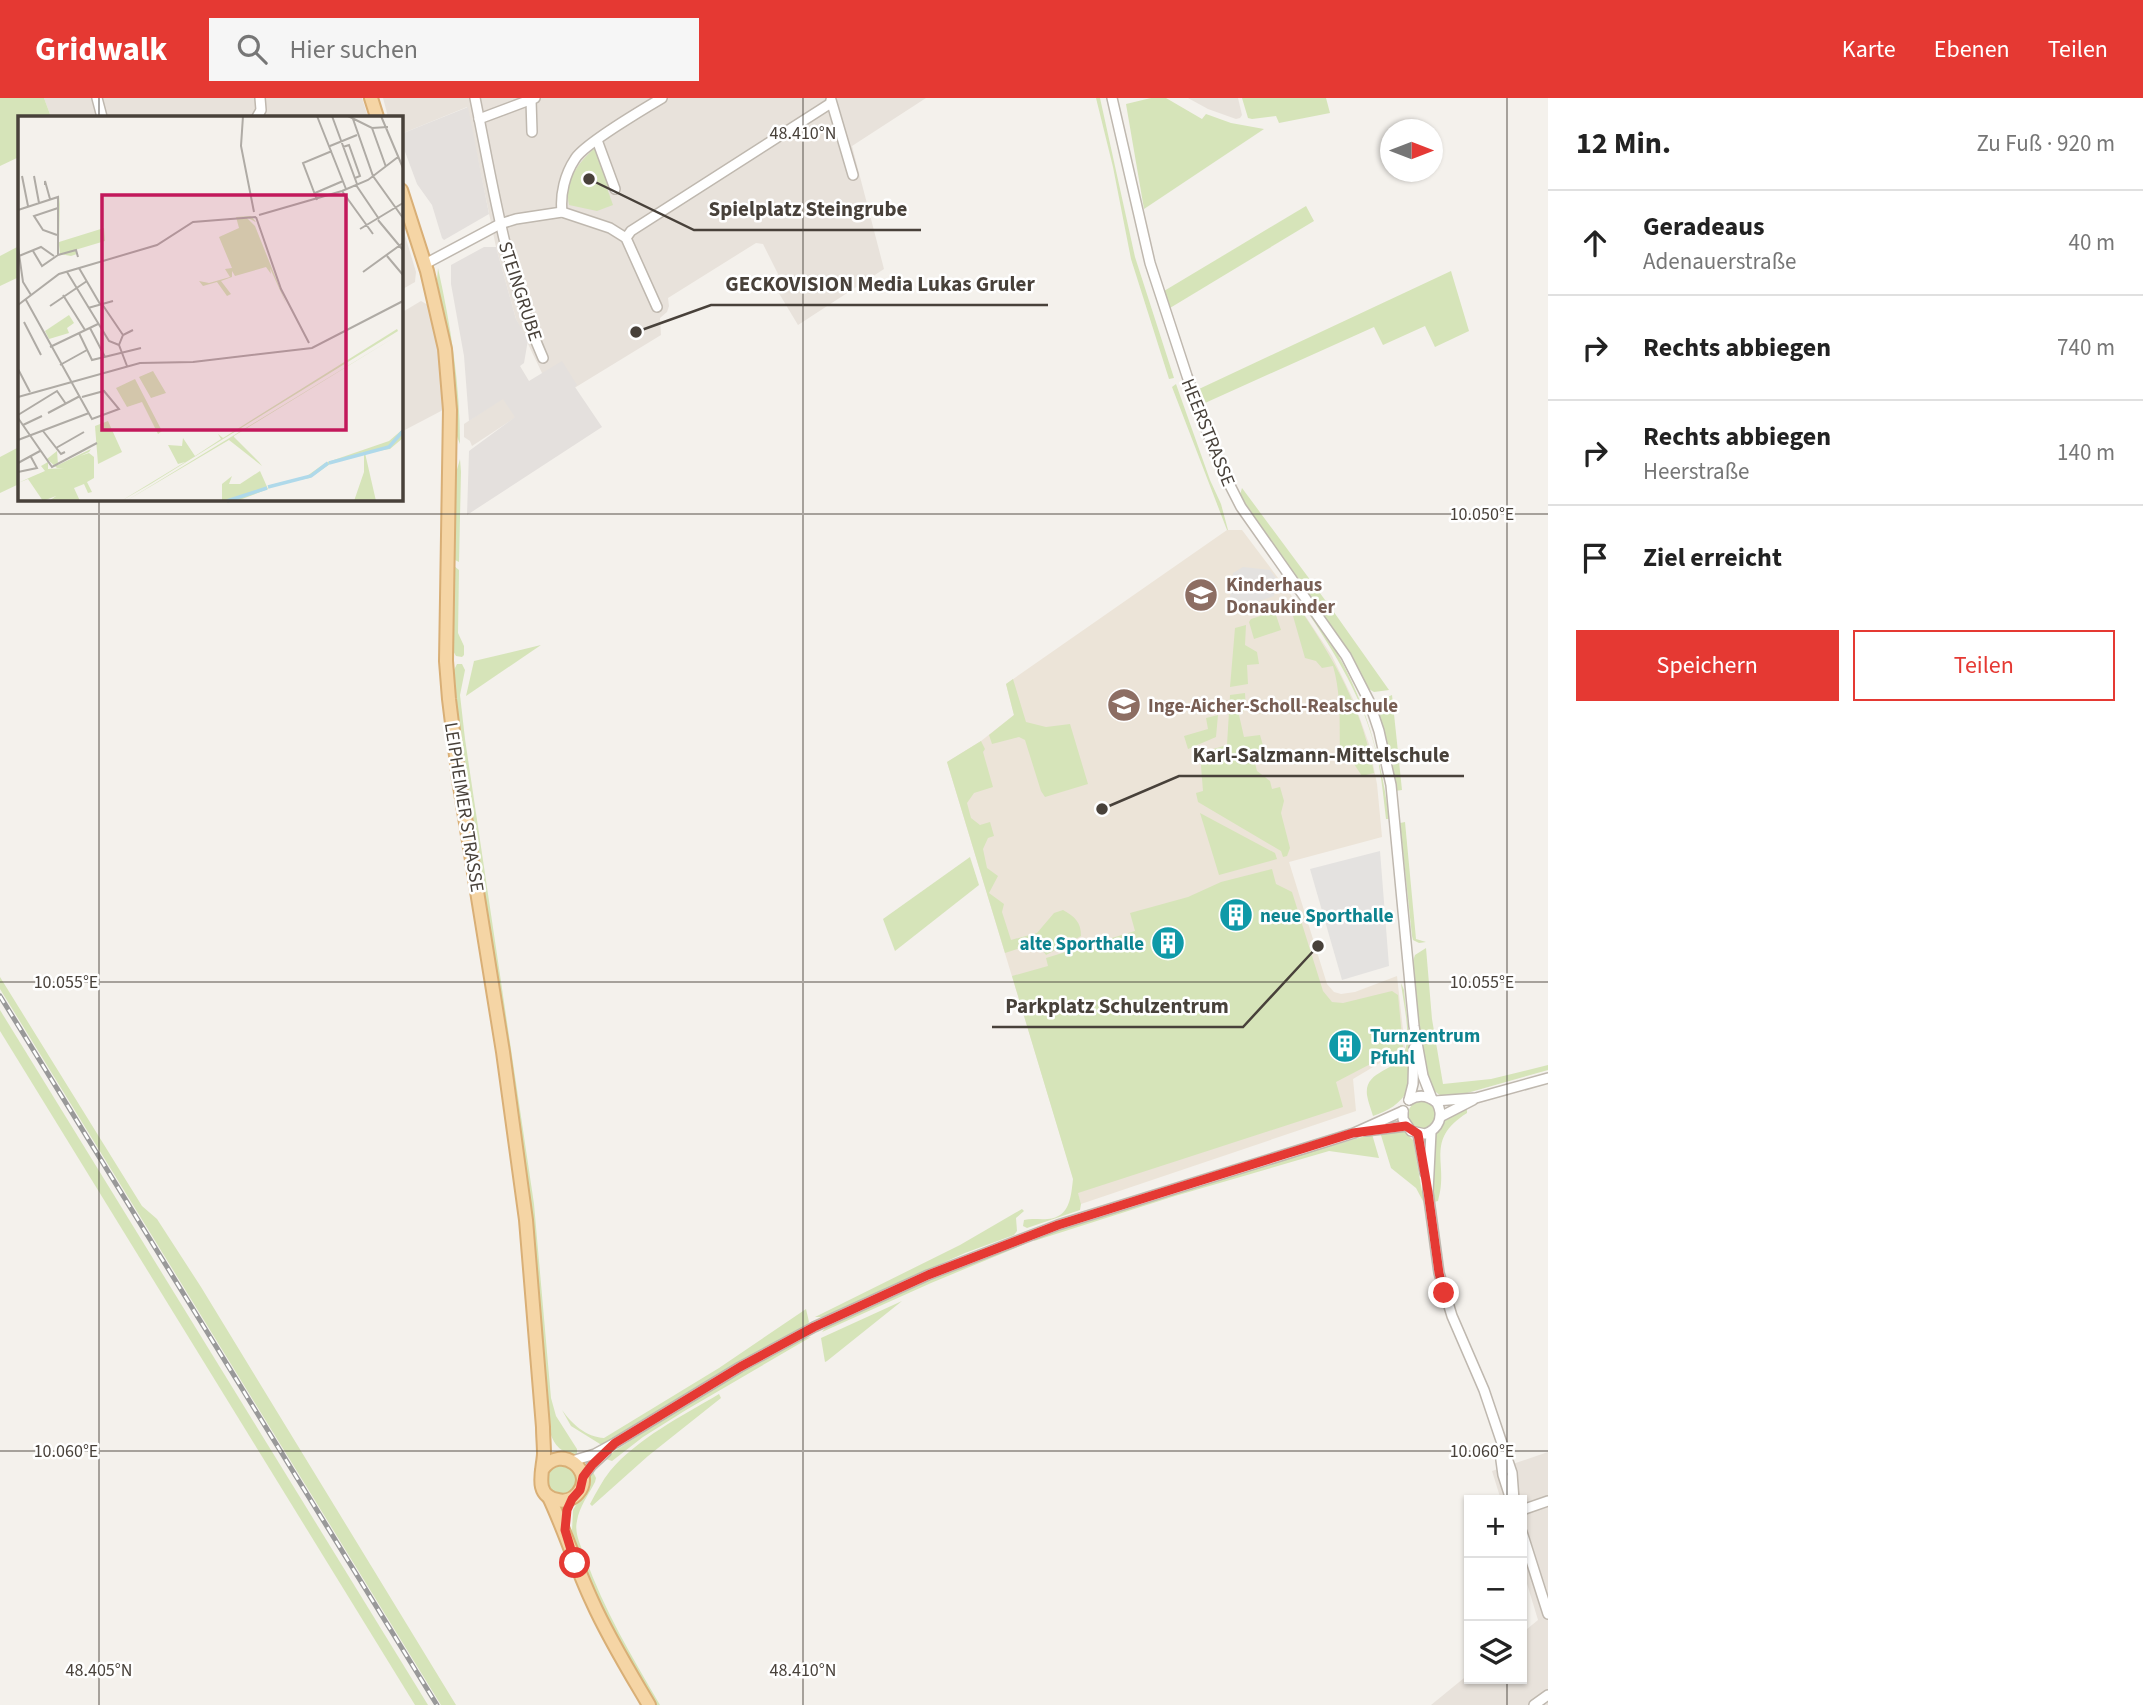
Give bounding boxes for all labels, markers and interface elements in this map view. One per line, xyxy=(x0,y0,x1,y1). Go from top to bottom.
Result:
search box xyxy=(209,18,699,81)
text: Gridwalk xyxy=(35,26,167,73)
icon: search xyxy=(233,30,271,68)
text: Hier suchen xyxy=(289,31,418,68)
text: Karte xyxy=(1842,32,1896,67)
text: Ebenen xyxy=(1934,32,2010,67)
text: Teilen xyxy=(2048,32,2108,67)
inset map xyxy=(18,116,402,500)
north arrow xyxy=(1380,119,1443,182)
text: 48.410°N xyxy=(770,121,836,146)
text: 12 Min. xyxy=(1576,122,1671,165)
text: Zu Fuß · 920 m xyxy=(1976,127,2115,160)
callout: Spielplatz Steingrube xyxy=(694,188,921,230)
text: Spielplatz Steingrube xyxy=(709,194,908,224)
text: Geradeaus xyxy=(1643,208,1764,245)
icon: ahead xyxy=(1576,224,1614,262)
text: 40 m xyxy=(2068,226,2115,259)
street label: STEINGRUBE xyxy=(491,238,548,345)
text: Adenauerstraße xyxy=(1643,245,1796,278)
callout: GECKOVISION Media Lukas Gruler xyxy=(711,263,1048,305)
text: GECKOVISION Media Lukas Gruler xyxy=(725,269,1035,299)
icon: right xyxy=(1576,329,1614,367)
text: Rechts abbiegen xyxy=(1643,329,1831,366)
text: 740 m xyxy=(2057,331,2115,364)
street label: HEERSTRASSE xyxy=(1174,375,1241,490)
text: Rechts abbiegen xyxy=(1643,418,1831,455)
icon: right xyxy=(1576,434,1614,472)
text: 140 m xyxy=(2057,436,2115,469)
text: Heerstraße xyxy=(1643,455,1749,488)
text: 10.050°E xyxy=(1450,502,1514,527)
icon: arrive xyxy=(1576,539,1614,577)
text: Ziel erreicht xyxy=(1643,539,1782,576)
place label: Kinderhaus Donaukinder xyxy=(1226,572,1336,621)
school or university icon: Kinderhaus Donaukinder xyxy=(1182,576,1220,614)
button: Speichern xyxy=(1576,630,1839,701)
button: Teilen xyxy=(1853,630,2115,701)
school or university icon: Inge-Aicher-Scholl-Realschule xyxy=(1105,686,1143,724)
place label: Inge-Aicher-Scholl-Realschule xyxy=(1148,693,1398,720)
street label: LEIPHEIMER STRASSE xyxy=(437,720,490,894)
callout: Karl-Salzmann-Mittelschule xyxy=(1179,734,1464,776)
text: Karl-Salzmann-Mittelschule xyxy=(1192,740,1450,770)
building icon: neue Sporthalle xyxy=(1217,896,1255,934)
place label: neue Sporthalle xyxy=(1260,903,1394,930)
building icon: alte Sporthalle xyxy=(1149,924,1187,962)
place label: alte Sporthalle xyxy=(1020,931,1144,958)
text: 10.055°E xyxy=(34,970,98,995)
text: 10.055°E xyxy=(1450,970,1514,995)
callout: Parkplatz Schulzentrum xyxy=(992,985,1243,1027)
text: Parkplatz Schulzentrum xyxy=(1005,991,1229,1021)
place label: Turnzentrum Pfuhl xyxy=(1370,1023,1480,1072)
building icon: Turnzentrum Pfuhl xyxy=(1326,1027,1364,1065)
route end xyxy=(1428,1277,1459,1308)
text: 10.060°E xyxy=(34,1439,98,1464)
text: 10.060°E xyxy=(1450,1439,1514,1464)
map controls xyxy=(1464,1495,1527,1684)
button: + xyxy=(1464,1495,1527,1558)
route start xyxy=(559,1547,590,1578)
button: − xyxy=(1464,1558,1527,1621)
button: layers xyxy=(1464,1621,1527,1684)
text: 48.405°N xyxy=(66,1658,132,1683)
text: 48.410°N xyxy=(770,1658,836,1683)

